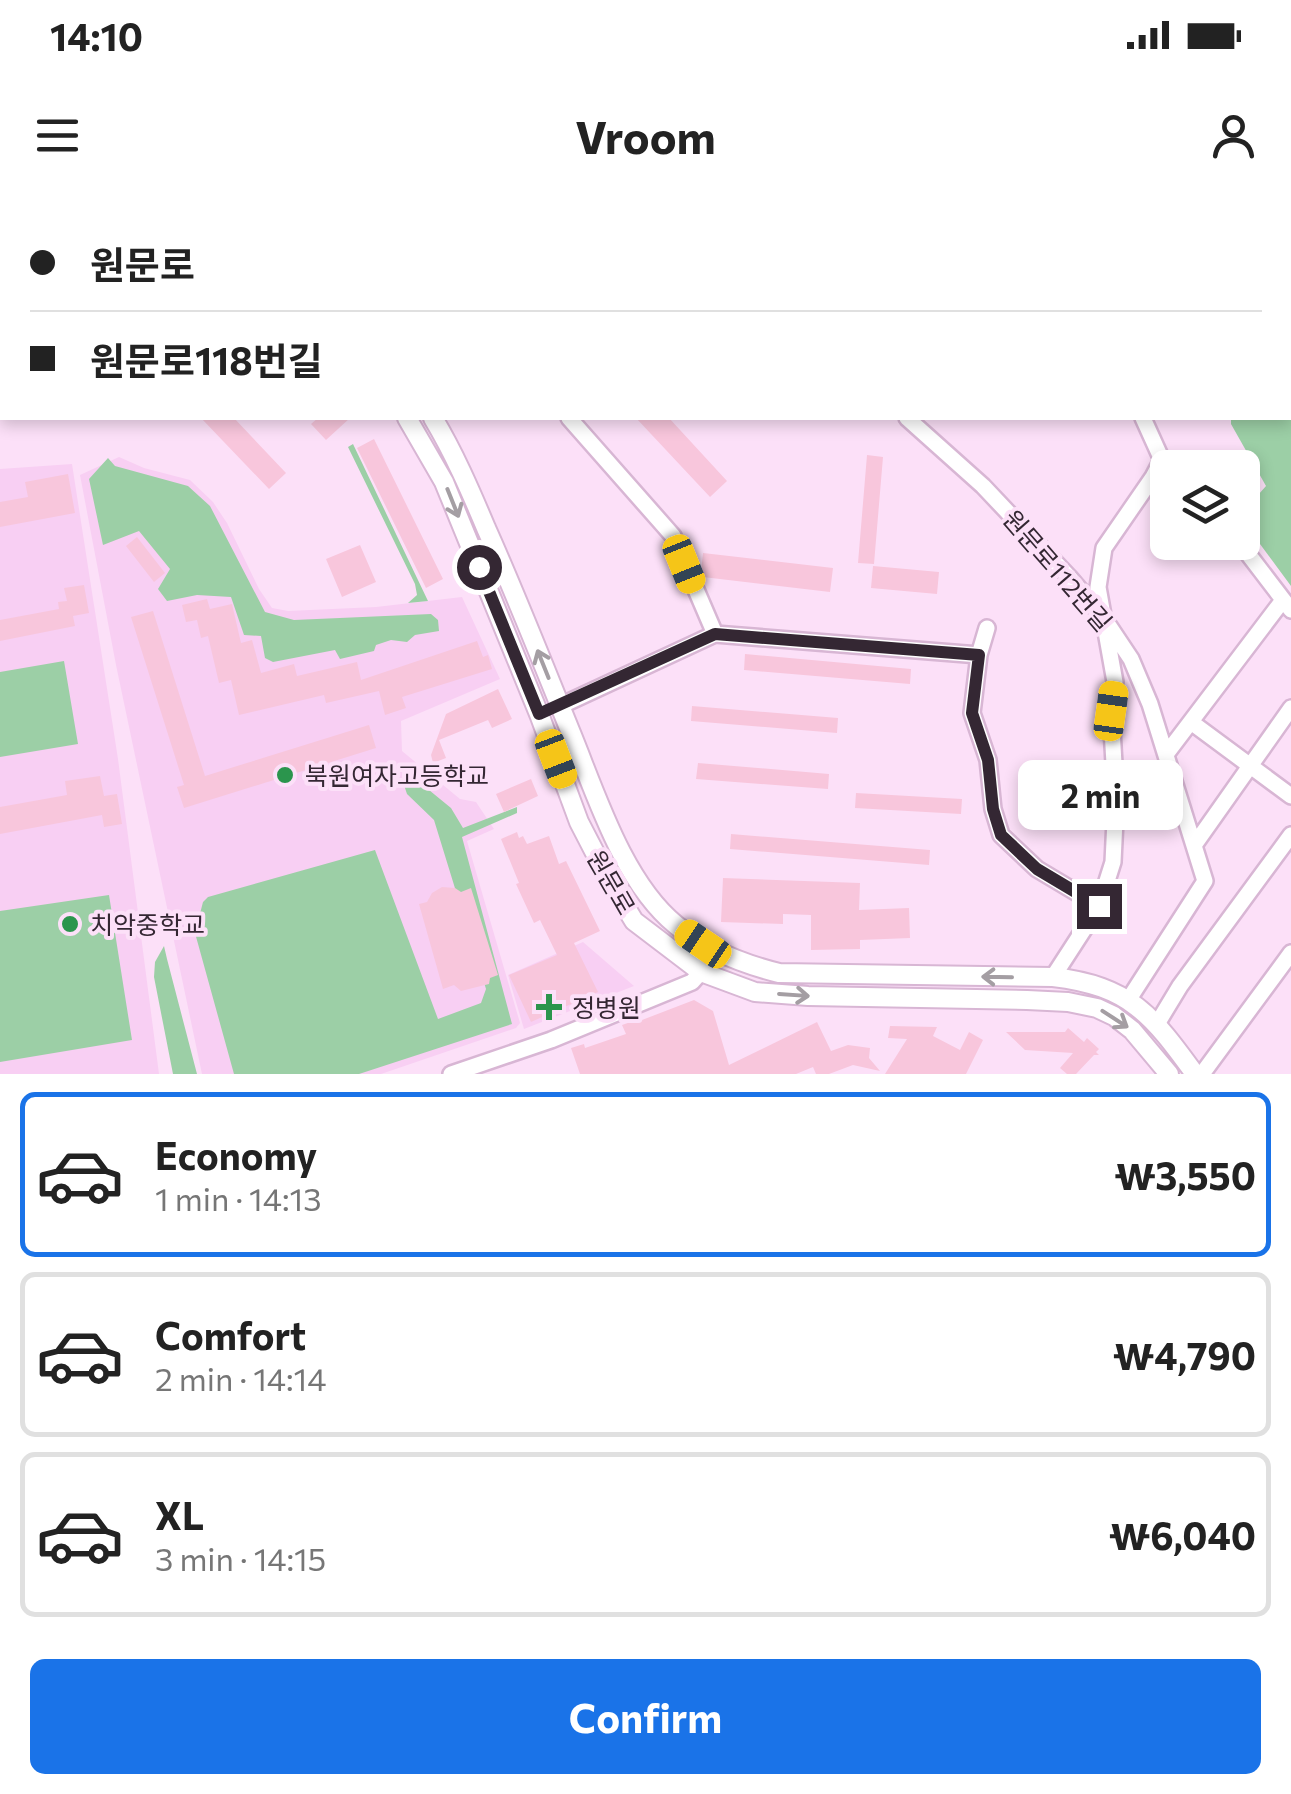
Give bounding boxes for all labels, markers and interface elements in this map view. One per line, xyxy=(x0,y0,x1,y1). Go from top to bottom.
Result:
text: 14:10 xyxy=(50,12,143,59)
icon: menu xyxy=(30,108,85,163)
text: Vroom xyxy=(575,108,716,163)
icon: person xyxy=(1206,108,1261,163)
text: 원문로 xyxy=(90,240,195,287)
text: 원문로118번길 xyxy=(90,336,323,383)
map controls xyxy=(1150,450,1260,560)
button: layers xyxy=(1150,450,1260,560)
one-way arrow xyxy=(445,487,463,518)
street label: 원문로112번길 xyxy=(997,503,1119,637)
car xyxy=(659,531,709,597)
route start xyxy=(457,545,502,590)
one-way arrow xyxy=(533,649,551,680)
car xyxy=(1092,679,1130,743)
car xyxy=(531,726,581,792)
place label: 북원여자고등학교 xyxy=(305,760,489,790)
callout: 2 min xyxy=(1016,761,1182,831)
marker: 북원여자고등학교 xyxy=(274,764,296,786)
text: 2 min xyxy=(1061,775,1140,815)
street label: 원문로 xyxy=(582,845,642,919)
route end xyxy=(1077,884,1122,929)
place label: 치악중학교 xyxy=(90,909,205,939)
marker: 치악중학교 xyxy=(59,913,81,935)
car xyxy=(670,915,736,973)
one-way arrow xyxy=(982,967,1014,986)
one-way arrow xyxy=(778,986,810,1005)
place label: 정병원 xyxy=(572,992,641,1022)
marker: 정병원 xyxy=(536,994,562,1020)
one-way arrow xyxy=(1101,1009,1129,1030)
icon: car xyxy=(35,1130,125,1220)
text: Economy xyxy=(155,1131,317,1178)
text: ₩3,550 xyxy=(1114,1151,1256,1198)
text: 1 min · 14:13 xyxy=(155,1178,321,1218)
icon: car xyxy=(35,1310,125,1400)
text: Comfort xyxy=(155,1311,306,1358)
text: ₩4,790 xyxy=(1113,1331,1256,1378)
text: 2 min · 14:14 xyxy=(155,1358,326,1398)
icon: car xyxy=(35,1490,125,1580)
text: XL xyxy=(155,1491,204,1538)
text: ₩6,040 xyxy=(1109,1511,1256,1558)
text: 3 min · 14:15 xyxy=(155,1538,326,1578)
button: Confirm xyxy=(30,1659,1261,1774)

